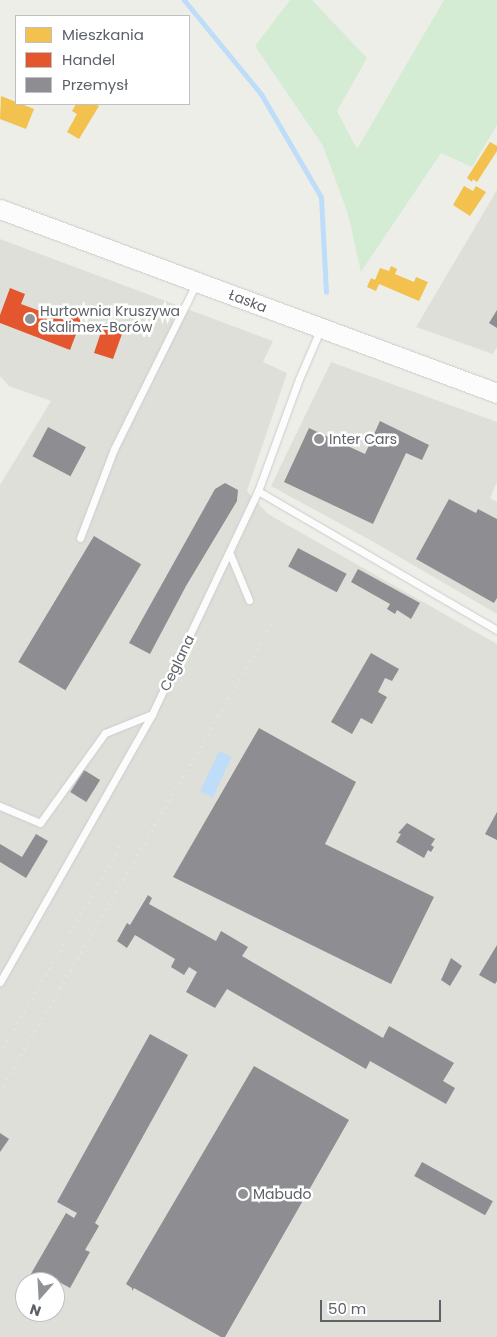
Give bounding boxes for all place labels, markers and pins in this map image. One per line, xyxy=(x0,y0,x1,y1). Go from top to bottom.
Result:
place label: Hurtownia Kruszywa Skalimex-Borów xyxy=(40,303,180,336)
marker: Hurtownia Kruszywa Skalimex-Borów xyxy=(24,313,36,325)
place label: Inter Cars xyxy=(329,431,397,447)
marker: Inter Cars xyxy=(313,433,325,445)
place label: Mabudo xyxy=(253,1186,311,1202)
marker: Mabudo xyxy=(237,1188,249,1200)

